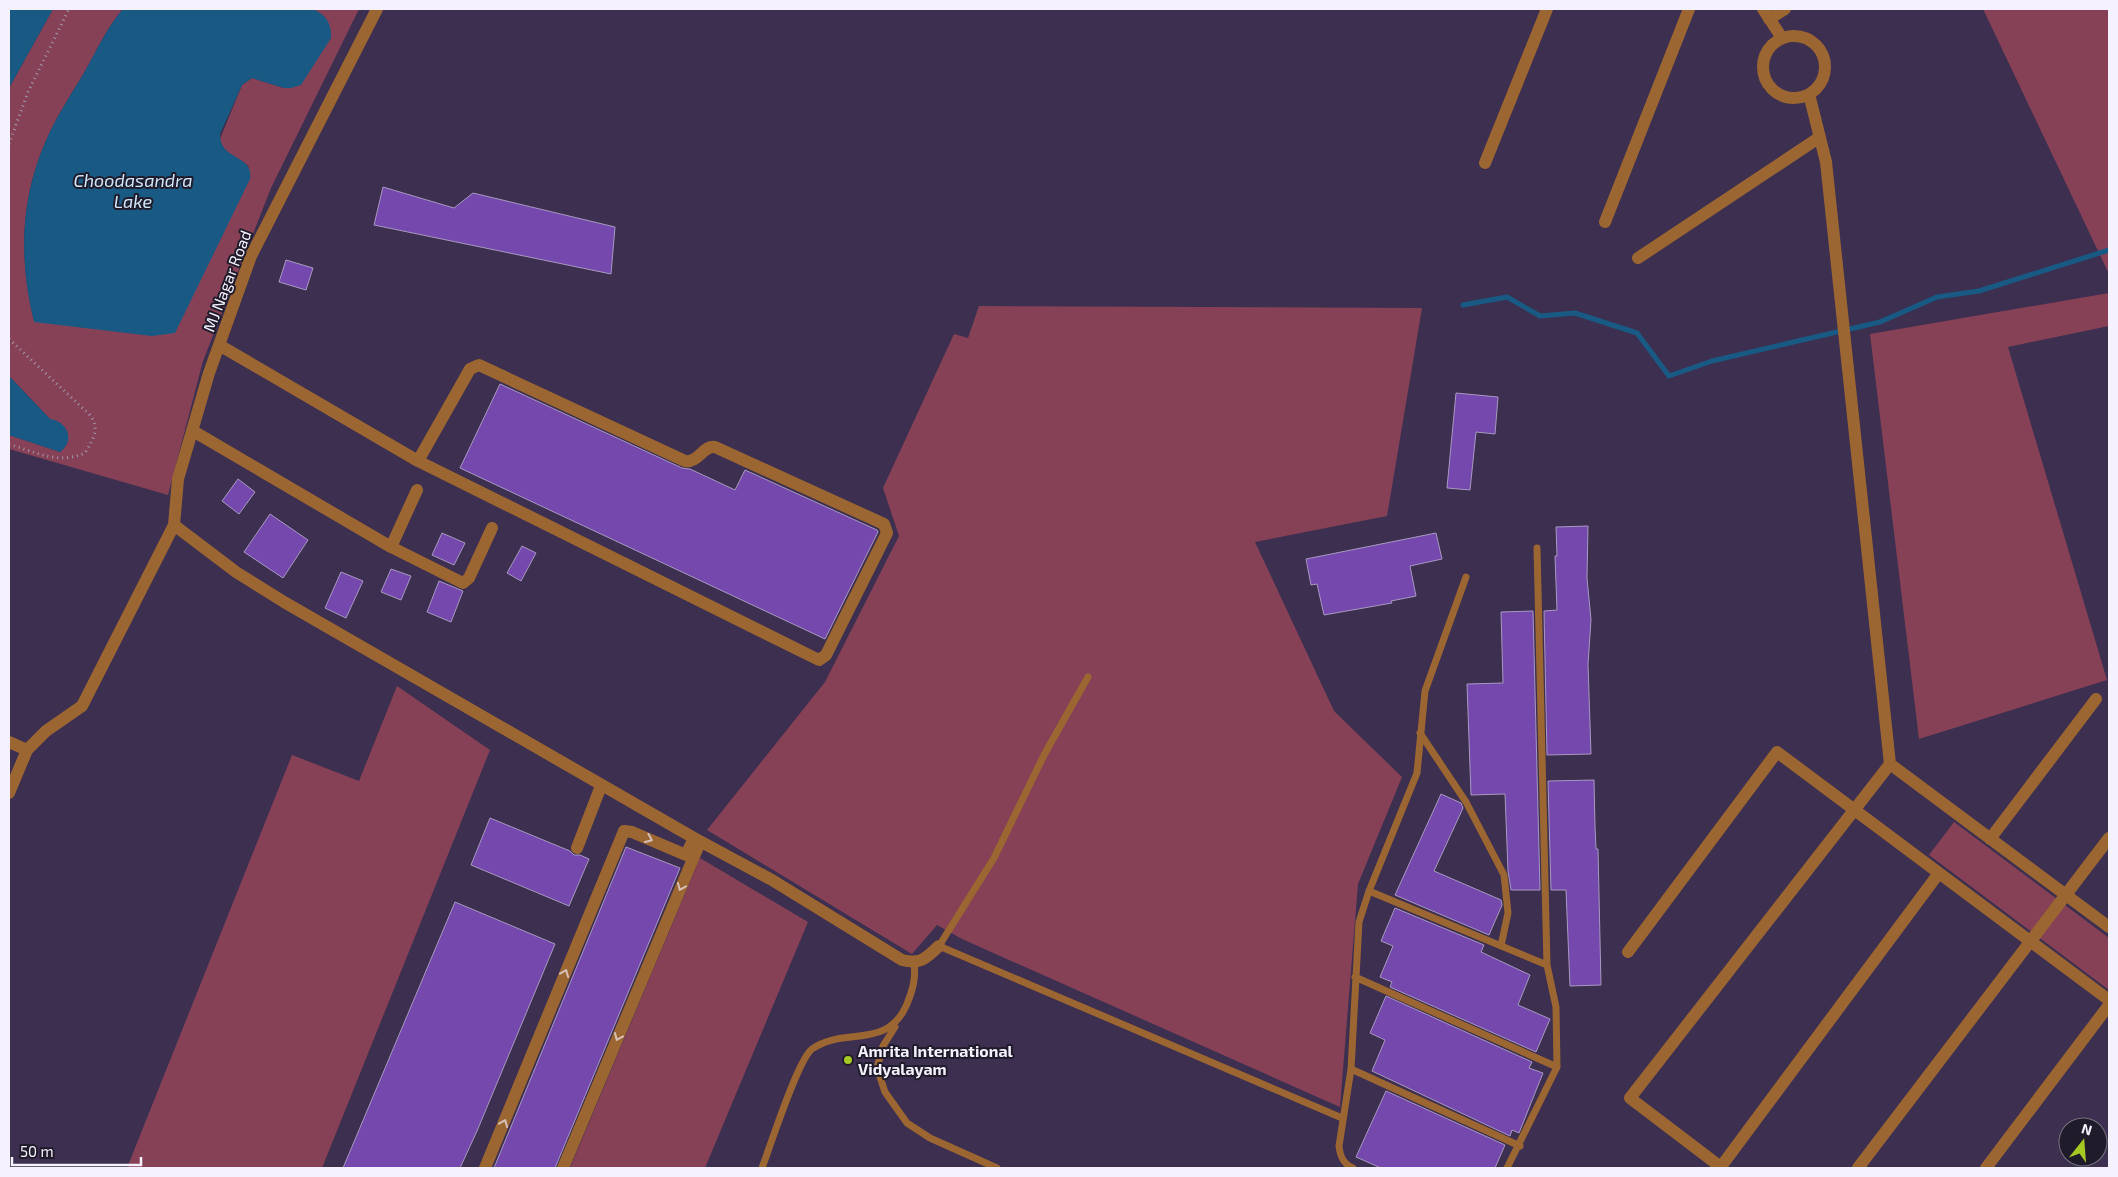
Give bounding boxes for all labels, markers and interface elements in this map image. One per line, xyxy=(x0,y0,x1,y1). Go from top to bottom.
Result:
water label: Choodasandra Lake xyxy=(74,169,192,212)
street label: MJ Nagar Road xyxy=(198,227,255,334)
one-way arrow xyxy=(644,832,653,843)
one-way arrow xyxy=(677,882,688,891)
one-way arrow xyxy=(559,969,570,978)
one-way arrow xyxy=(614,1032,625,1041)
place label: Amrita International Vidyalayam xyxy=(858,1041,1014,1079)
marker: Amrita International Vidyalayam xyxy=(842,1054,854,1066)
north arrow xyxy=(2058,1117,2108,1167)
one-way arrow xyxy=(497,1119,508,1128)
text: N xyxy=(2080,1119,2094,1139)
scale bar xyxy=(12,1134,141,1166)
text: 50 m xyxy=(20,1142,54,1160)

